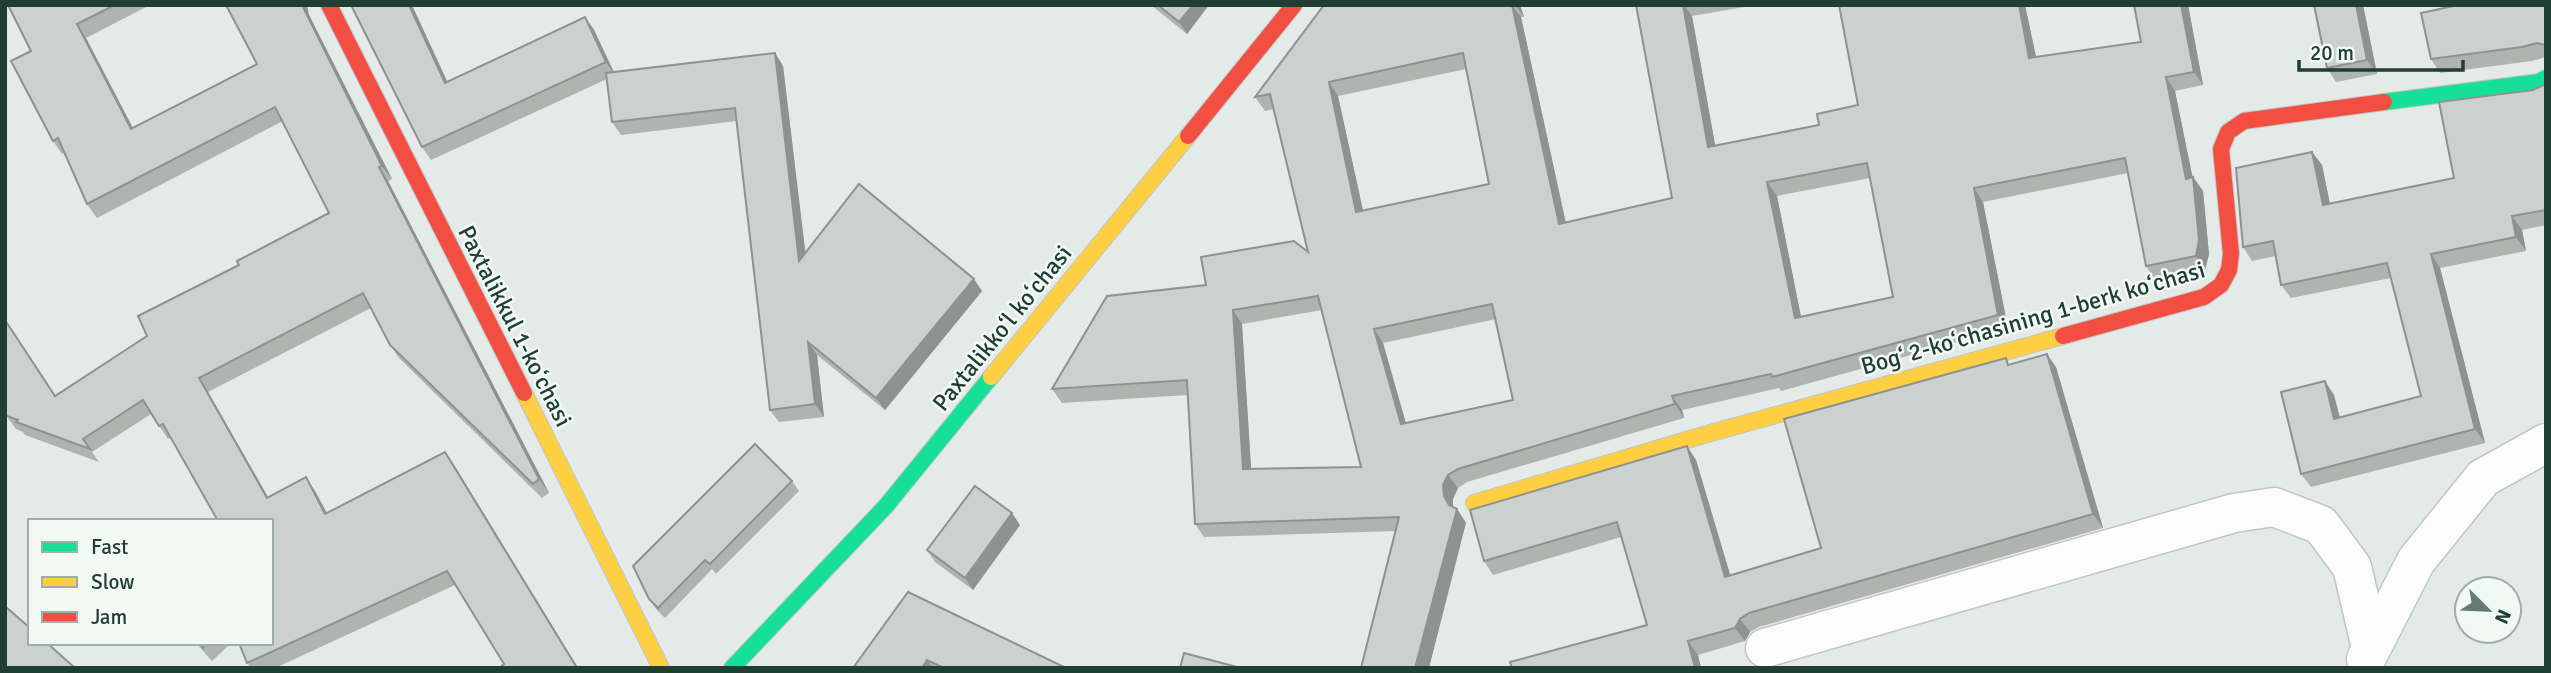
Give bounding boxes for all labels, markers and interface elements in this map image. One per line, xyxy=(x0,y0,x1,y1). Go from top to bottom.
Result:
scale bar xyxy=(2299,28,2464,72)
text: 20 m xyxy=(2310,40,2354,66)
street label: Paxtalikkul 1-koʻchasi xyxy=(451,220,579,432)
street label: Paxtalikkoʻl koʻchasi xyxy=(926,239,1078,417)
street label: Bogʻ 2-koʻchasining 1-berk koʻchasi xyxy=(1857,254,2209,382)
legend xyxy=(28,519,273,645)
text: Fast xyxy=(91,534,128,560)
text: Slow xyxy=(91,569,135,595)
north arrow xyxy=(2453,575,2523,645)
text: Jam xyxy=(91,604,127,630)
text: N xyxy=(2489,606,2516,627)

